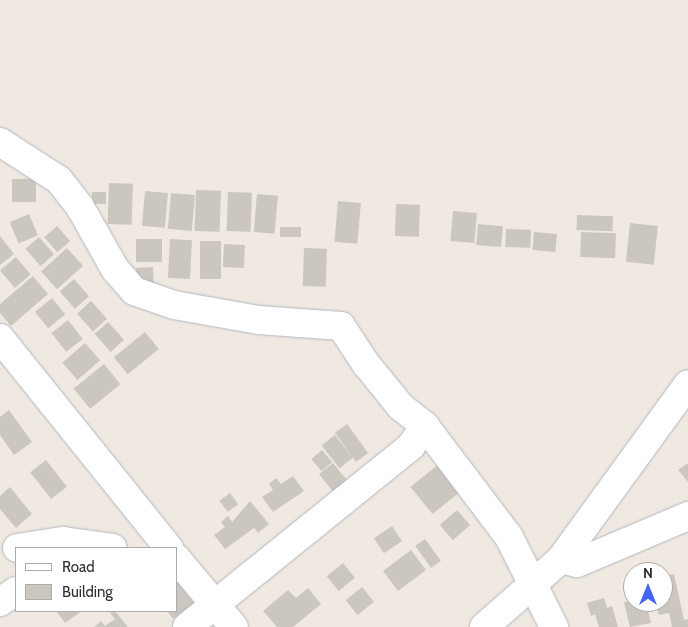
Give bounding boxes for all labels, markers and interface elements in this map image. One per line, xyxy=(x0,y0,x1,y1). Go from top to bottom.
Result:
legend xyxy=(15,547,178,612)
text: Road xyxy=(62,558,95,576)
north arrow xyxy=(623,562,673,612)
text: N xyxy=(643,564,653,582)
text: Building xyxy=(62,583,113,601)

